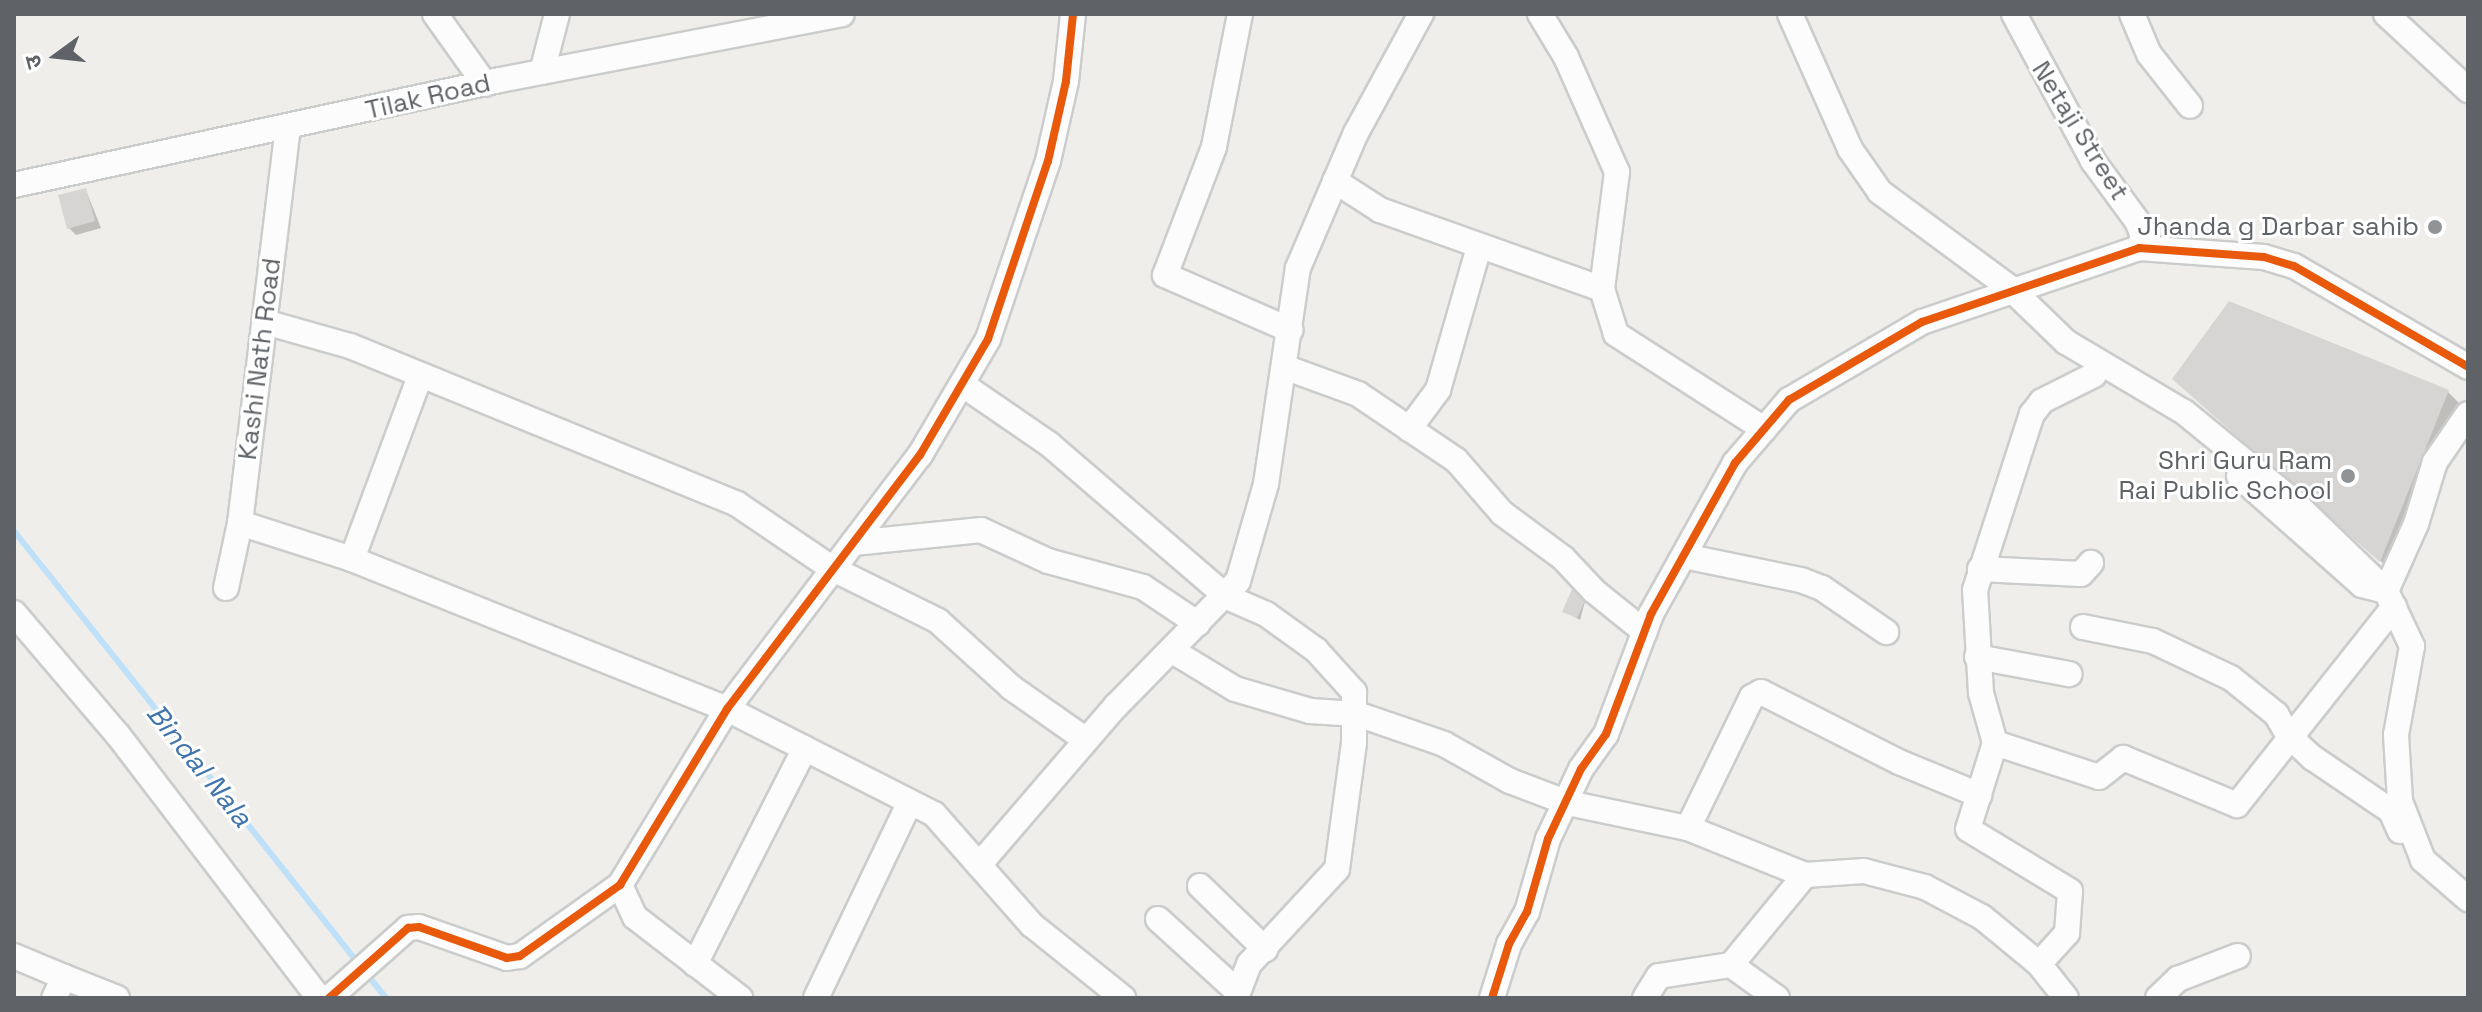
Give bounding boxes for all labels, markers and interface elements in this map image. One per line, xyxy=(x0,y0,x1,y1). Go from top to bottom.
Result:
north arrow xyxy=(16,16,96,96)
text: उ xyxy=(18,52,48,72)
street label: Netaji Street xyxy=(2025,56,2135,206)
street label: Tilak Road xyxy=(363,67,493,127)
place label: Jhanda g Darbar sahib xyxy=(2137,211,2419,243)
marker: Jhanda g Darbar sahib xyxy=(2426,218,2444,236)
street label: Kashi Nath Road xyxy=(232,256,288,462)
place label: Shri Guru Ram Rai Public School xyxy=(2118,445,2332,506)
marker: Shri Guru Ram Rai Public School xyxy=(2339,467,2357,485)
water label: Bindal Nala xyxy=(140,697,260,833)

